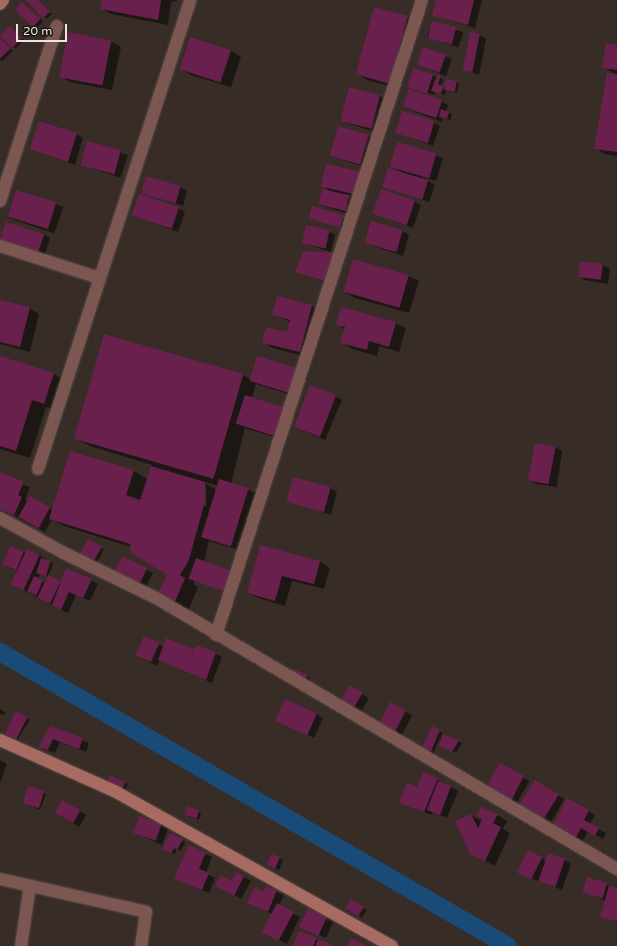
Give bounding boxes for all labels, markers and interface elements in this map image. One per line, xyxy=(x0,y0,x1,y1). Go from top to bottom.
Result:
scale bar xyxy=(18,16,69,42)
text: 20 m xyxy=(23,24,52,38)

